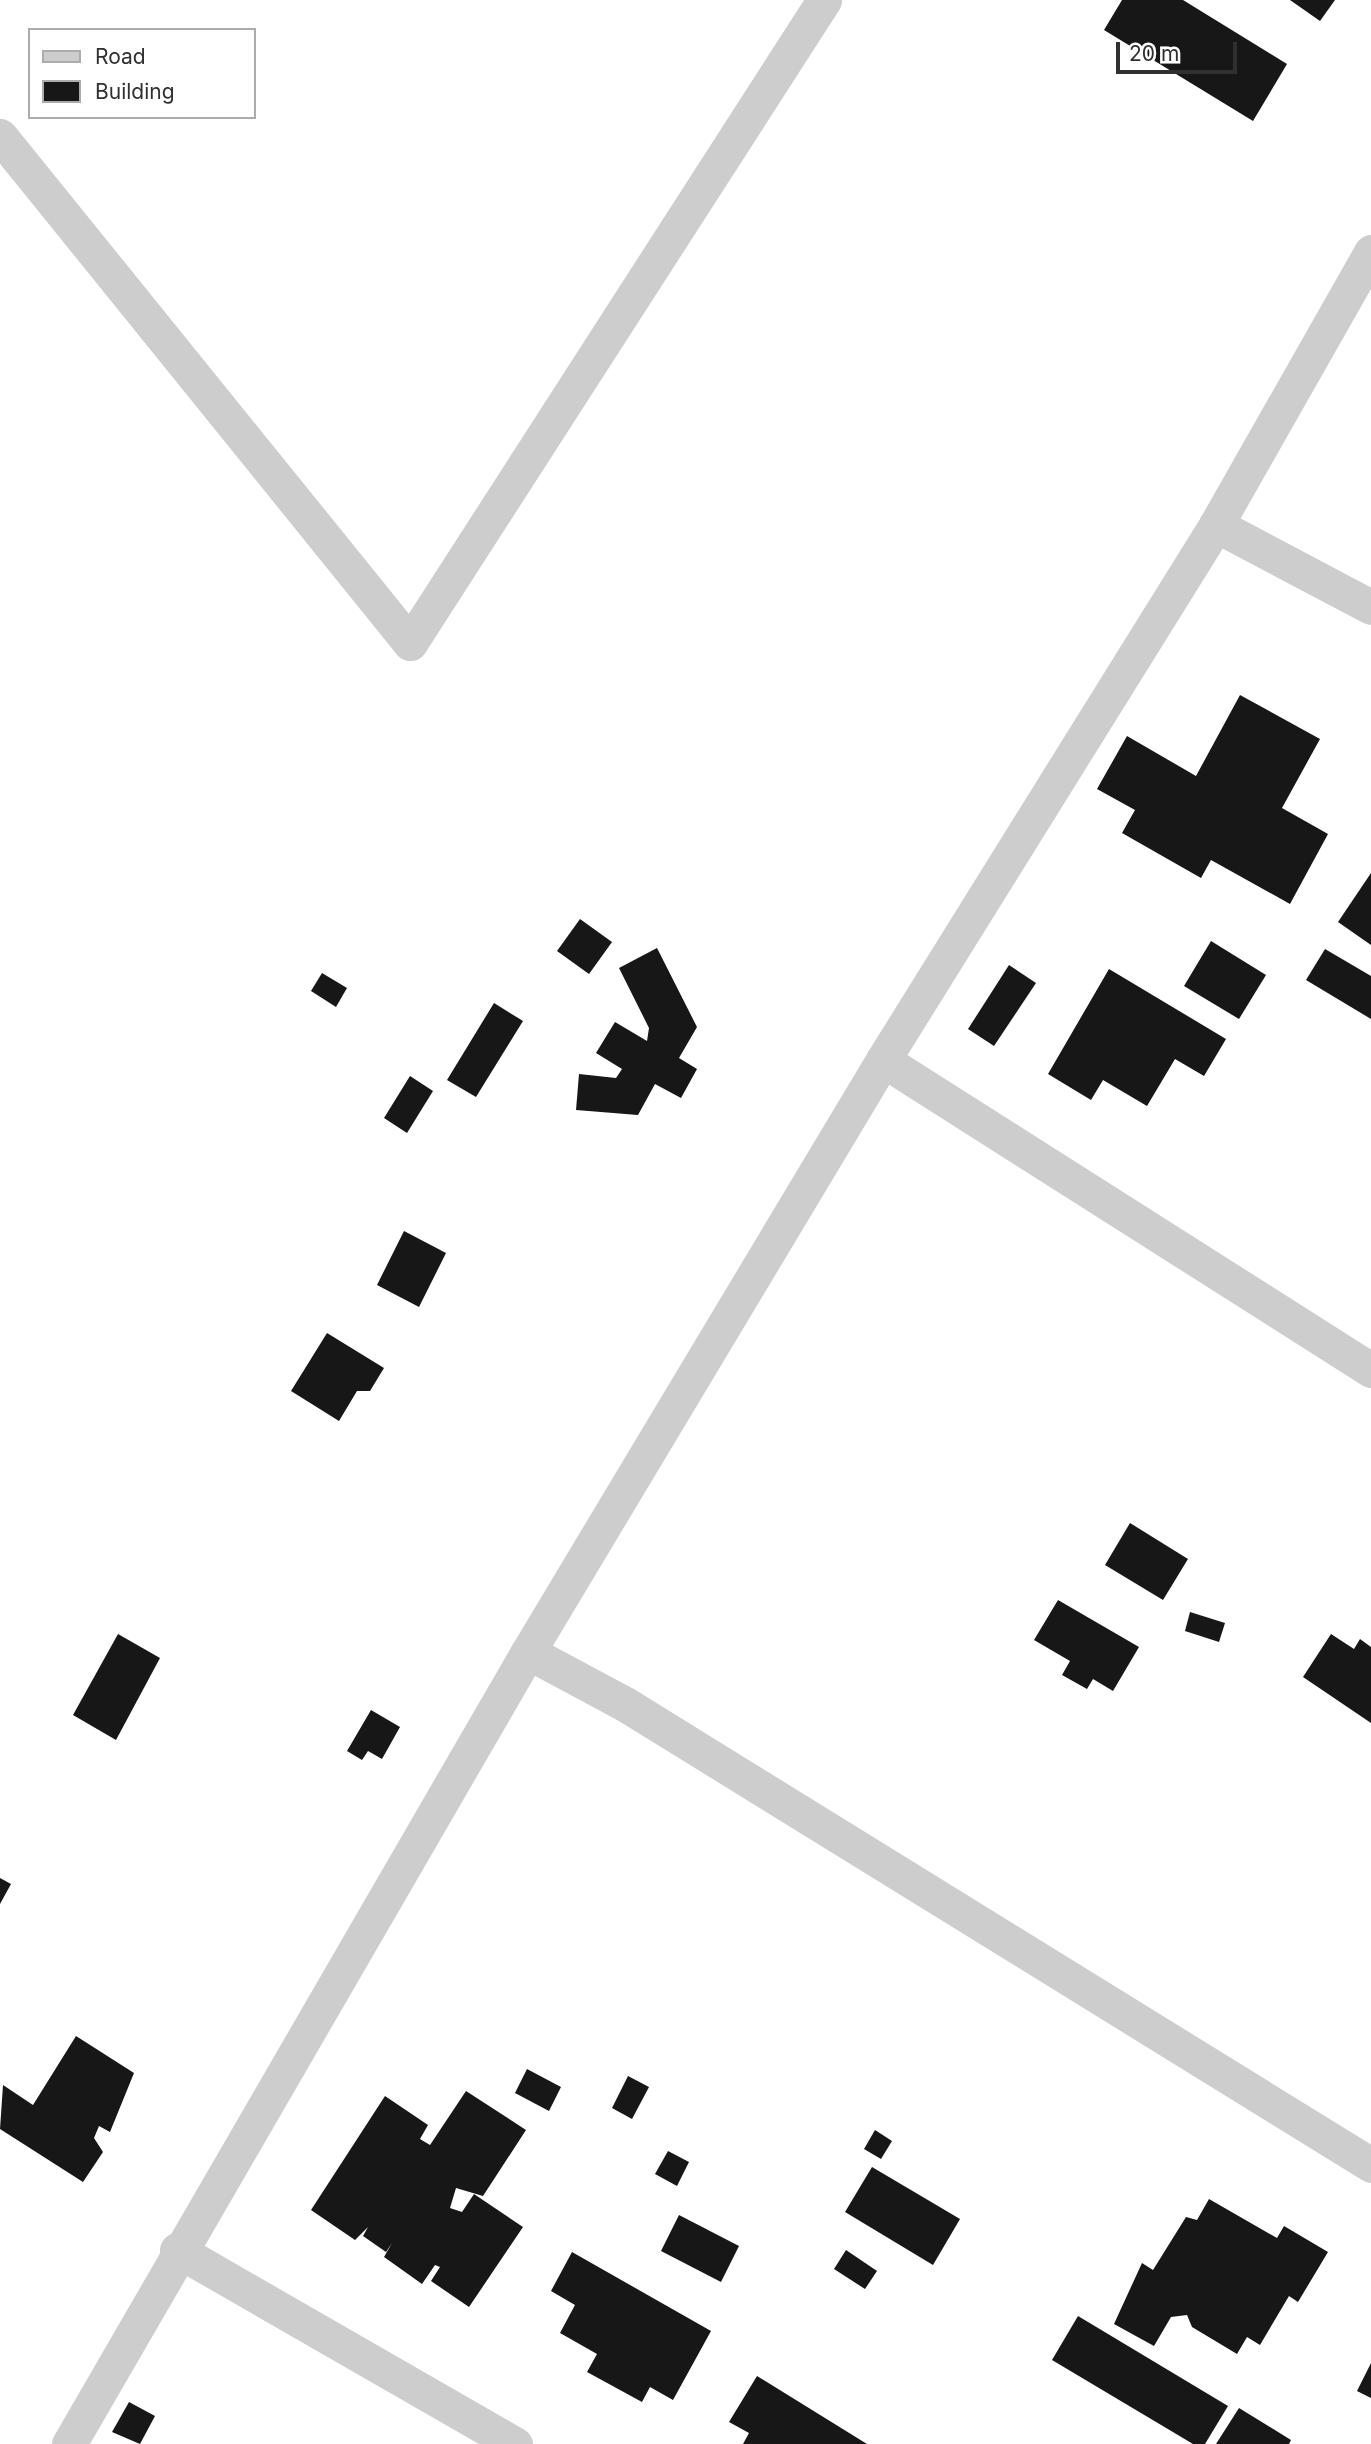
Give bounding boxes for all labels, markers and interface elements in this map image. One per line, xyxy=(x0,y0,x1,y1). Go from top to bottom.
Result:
legend xyxy=(28,28,256,119)
scale bar xyxy=(1119,28,1240,72)
text: 20 m xyxy=(1129,41,1179,66)
text: Road xyxy=(95,44,146,69)
text: Building xyxy=(95,79,175,104)

